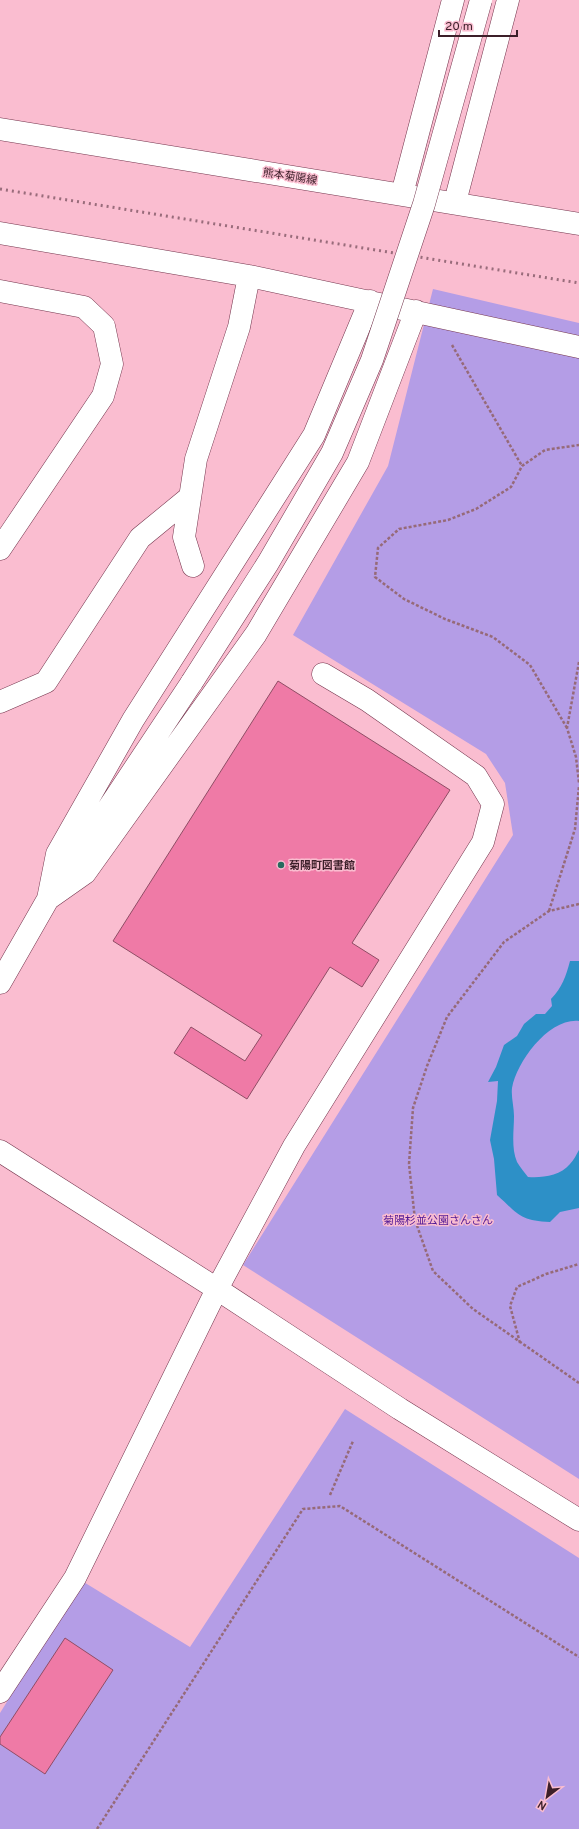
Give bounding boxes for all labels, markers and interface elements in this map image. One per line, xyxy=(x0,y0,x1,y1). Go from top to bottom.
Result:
scale bar xyxy=(439,12,517,38)
text: 20 m xyxy=(445,19,473,35)
street label: 熊本菊陽線 xyxy=(262,166,318,188)
place label: 菊陽町図書館 xyxy=(289,859,355,873)
marker: 菊陽町図書館 xyxy=(276,860,286,870)
park label: 菊陽杉並公園さんさん xyxy=(383,1214,493,1228)
north arrow xyxy=(527,1777,567,1817)
text: N xyxy=(535,1797,549,1813)

